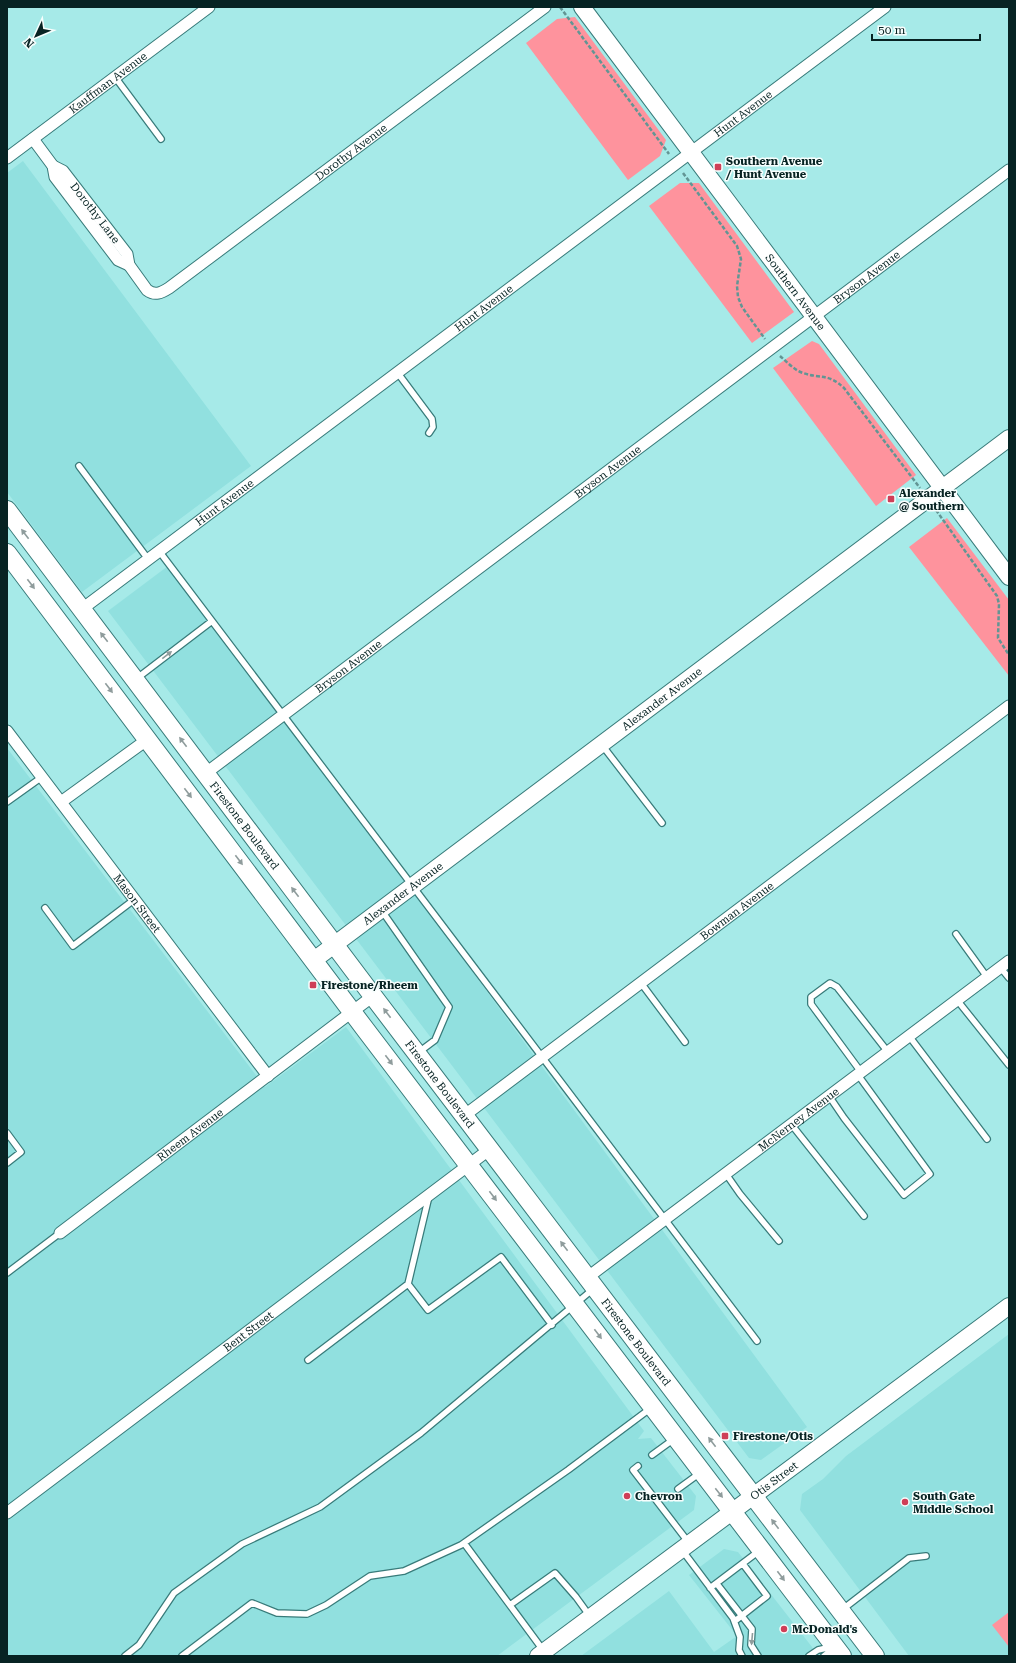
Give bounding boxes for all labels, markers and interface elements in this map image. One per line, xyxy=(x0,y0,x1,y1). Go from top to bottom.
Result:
north arrow xyxy=(16,16,56,56)
scale bar xyxy=(872,16,980,42)
text: 50 m xyxy=(878,23,905,37)
text: N xyxy=(21,35,37,50)
street label: Kauffman Avenue xyxy=(66,49,149,116)
street label: Hunt Avenue xyxy=(711,87,775,140)
street label: Dorothy Avenue xyxy=(312,121,389,183)
place label: Southern Avenue / Hunt Avenue xyxy=(725,155,823,181)
marker: Southern Avenue / Hunt Avenue xyxy=(713,162,723,172)
street label: Dorothy Lane xyxy=(68,180,123,246)
street label: Bryson Avenue xyxy=(831,248,902,306)
street label: Southern Avenue xyxy=(763,251,828,333)
street label: Hunt Avenue xyxy=(452,282,515,334)
street label: Bryson Avenue xyxy=(572,442,643,501)
street label: Hunt Avenue xyxy=(193,476,256,528)
place label: Alexander @ Southern xyxy=(899,487,965,513)
marker: Alexander @ Southern xyxy=(886,494,896,504)
one-way arrow xyxy=(21,528,29,539)
one-way arrow xyxy=(26,579,35,590)
one-way arrow xyxy=(100,632,108,643)
street label: Bryson Avenue xyxy=(313,637,384,695)
one-way arrow xyxy=(161,651,172,660)
street label: Alexander Avenue xyxy=(619,665,704,733)
one-way arrow xyxy=(105,683,113,694)
one-way arrow xyxy=(179,737,187,747)
street label: Firestone Boulevard xyxy=(207,779,282,872)
one-way arrow xyxy=(184,787,193,798)
one-way arrow xyxy=(234,854,243,865)
street label: Alexander Avenue xyxy=(360,859,445,928)
street label: Mason Street xyxy=(111,872,164,935)
street label: Bowman Avenue xyxy=(697,879,776,942)
one-way arrow xyxy=(291,886,300,897)
place label: Firestone/Rheem xyxy=(321,979,418,992)
marker: Firestone/Rheem xyxy=(308,980,318,990)
one-way arrow xyxy=(383,1008,391,1019)
street label: Firestone Boulevard xyxy=(403,1038,477,1130)
one-way arrow xyxy=(385,1054,393,1065)
street label: McNerney Avenue xyxy=(755,1085,841,1154)
street label: Rheem Avenue xyxy=(154,1106,225,1164)
one-way arrow xyxy=(489,1190,497,1201)
one-way arrow xyxy=(560,1241,568,1252)
street label: Firestone Boulevard xyxy=(599,1296,674,1388)
street label: Bent Street xyxy=(221,1308,276,1354)
one-way arrow xyxy=(594,1329,602,1340)
place label: Firestone/Otis xyxy=(733,1430,813,1443)
marker: Firestone/Otis xyxy=(720,1431,730,1441)
one-way arrow xyxy=(708,1436,717,1447)
street label: Otis Street xyxy=(748,1459,800,1503)
one-way arrow xyxy=(715,1488,723,1499)
place label: Chevron xyxy=(635,1490,683,1503)
place label: South Gate Middle School xyxy=(913,1490,994,1516)
marker: Chevron xyxy=(622,1491,632,1501)
marker: South Gate Middle School xyxy=(900,1497,910,1507)
one-way arrow xyxy=(770,1518,779,1529)
one-way arrow xyxy=(777,1570,786,1581)
place label: McDonald's xyxy=(792,1623,858,1636)
marker: McDonald's xyxy=(779,1624,789,1634)
one-way arrow xyxy=(748,1633,755,1645)

